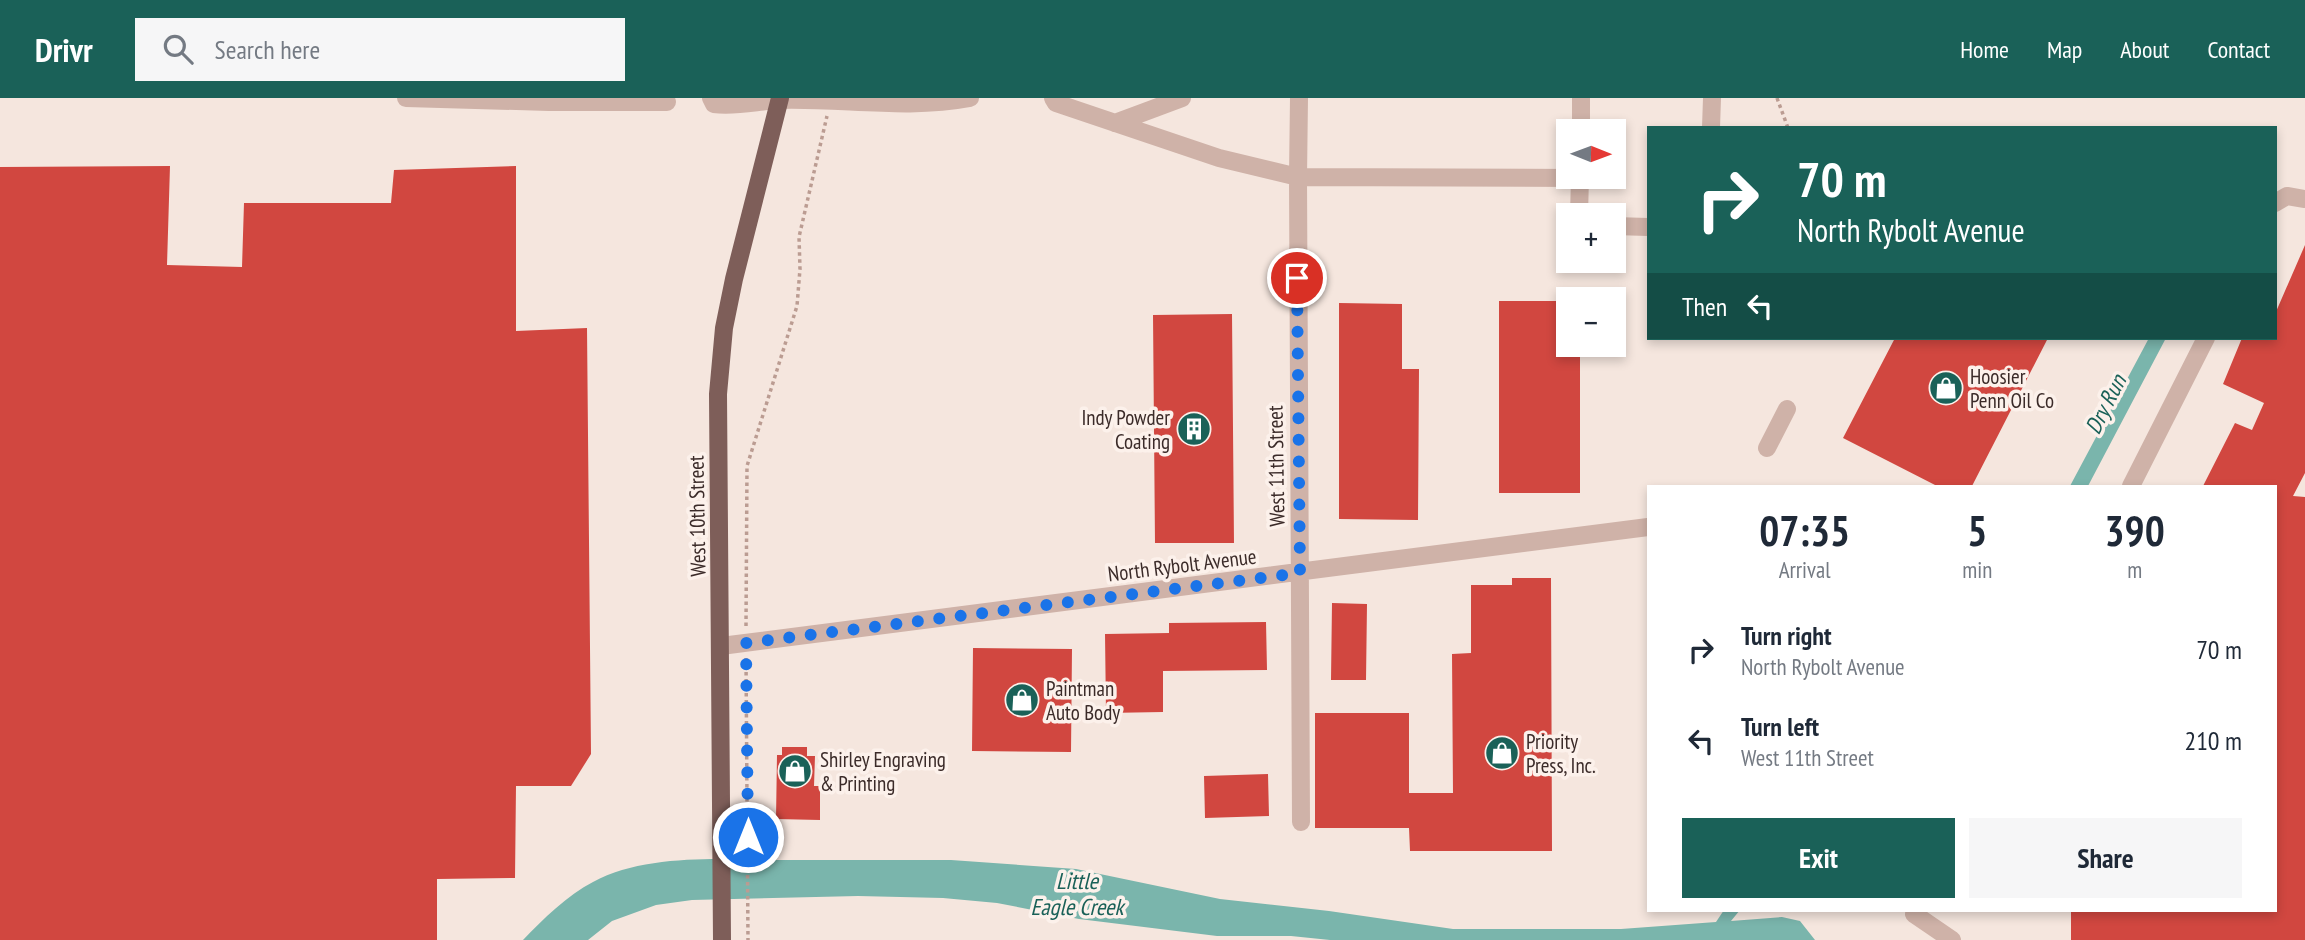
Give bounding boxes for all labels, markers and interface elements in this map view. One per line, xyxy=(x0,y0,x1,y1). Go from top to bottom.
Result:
search box xyxy=(135,18,625,81)
text: Drivr xyxy=(35,28,93,71)
icon: search xyxy=(159,30,197,68)
text: Search here xyxy=(215,33,320,66)
text: Home xyxy=(1960,34,2009,65)
text: Map xyxy=(2047,34,2082,65)
text: About xyxy=(2120,34,2169,65)
text: Contact xyxy=(2207,34,2270,65)
north arrow xyxy=(1556,119,1626,189)
map controls xyxy=(1556,119,1626,357)
text: 70 m xyxy=(1797,147,1886,211)
icon: right xyxy=(1682,154,1773,245)
button: + xyxy=(1556,203,1626,273)
text: North Rybolt Avenue xyxy=(1797,209,2025,251)
pin xyxy=(1267,248,1327,308)
icon: arrive xyxy=(1278,259,1316,297)
button: − xyxy=(1556,287,1626,357)
icon: left xyxy=(1741,287,1779,325)
text: Then xyxy=(1682,290,1727,323)
place label: Hoosier Penn Oil Co xyxy=(1970,363,2054,414)
water label: Dry Run xyxy=(2078,368,2133,438)
shop icon: Hoosier Penn Oil Co xyxy=(1927,369,1965,407)
place label: Indy Powder Coating xyxy=(1081,404,1170,455)
street label: West 11th Street xyxy=(1261,405,1291,527)
building icon: Indy Powder Coating xyxy=(1175,410,1213,448)
street label: West 10th Street xyxy=(682,455,712,577)
text: 07:35 xyxy=(1759,503,1850,558)
text: 5 xyxy=(1967,503,1987,558)
text: 390 xyxy=(2105,503,2165,558)
street label: North Rybolt Avenue xyxy=(1106,542,1258,588)
text: Arrival xyxy=(1779,555,1831,584)
text: min xyxy=(1962,555,1992,584)
text: m xyxy=(2127,555,2142,584)
text: Turn right xyxy=(1741,619,1832,652)
icon: right xyxy=(1682,631,1720,669)
text: 70 m xyxy=(2196,633,2242,666)
text: North Rybolt Avenue xyxy=(1741,652,1905,681)
place label: Paintman Auto Body xyxy=(1046,675,1120,726)
shop icon: Paintman Auto Body xyxy=(1003,681,1041,719)
text: Turn left xyxy=(1741,710,1819,743)
icon: left xyxy=(1682,722,1720,760)
text: 210 m xyxy=(2184,724,2242,757)
place label: Priority Press, Inc. xyxy=(1526,728,1596,779)
shop icon: Priority Press, Inc. xyxy=(1483,734,1521,772)
text: West 11th Street xyxy=(1741,743,1874,772)
place label: Shirley Engraving & Printing xyxy=(820,746,946,797)
shop icon: Shirley Engraving & Printing xyxy=(776,752,814,790)
position arrow xyxy=(711,800,785,874)
button: Exit xyxy=(1682,818,1955,898)
button: Share xyxy=(1969,818,2242,898)
water label: Little Eagle Creek xyxy=(1030,866,1127,921)

